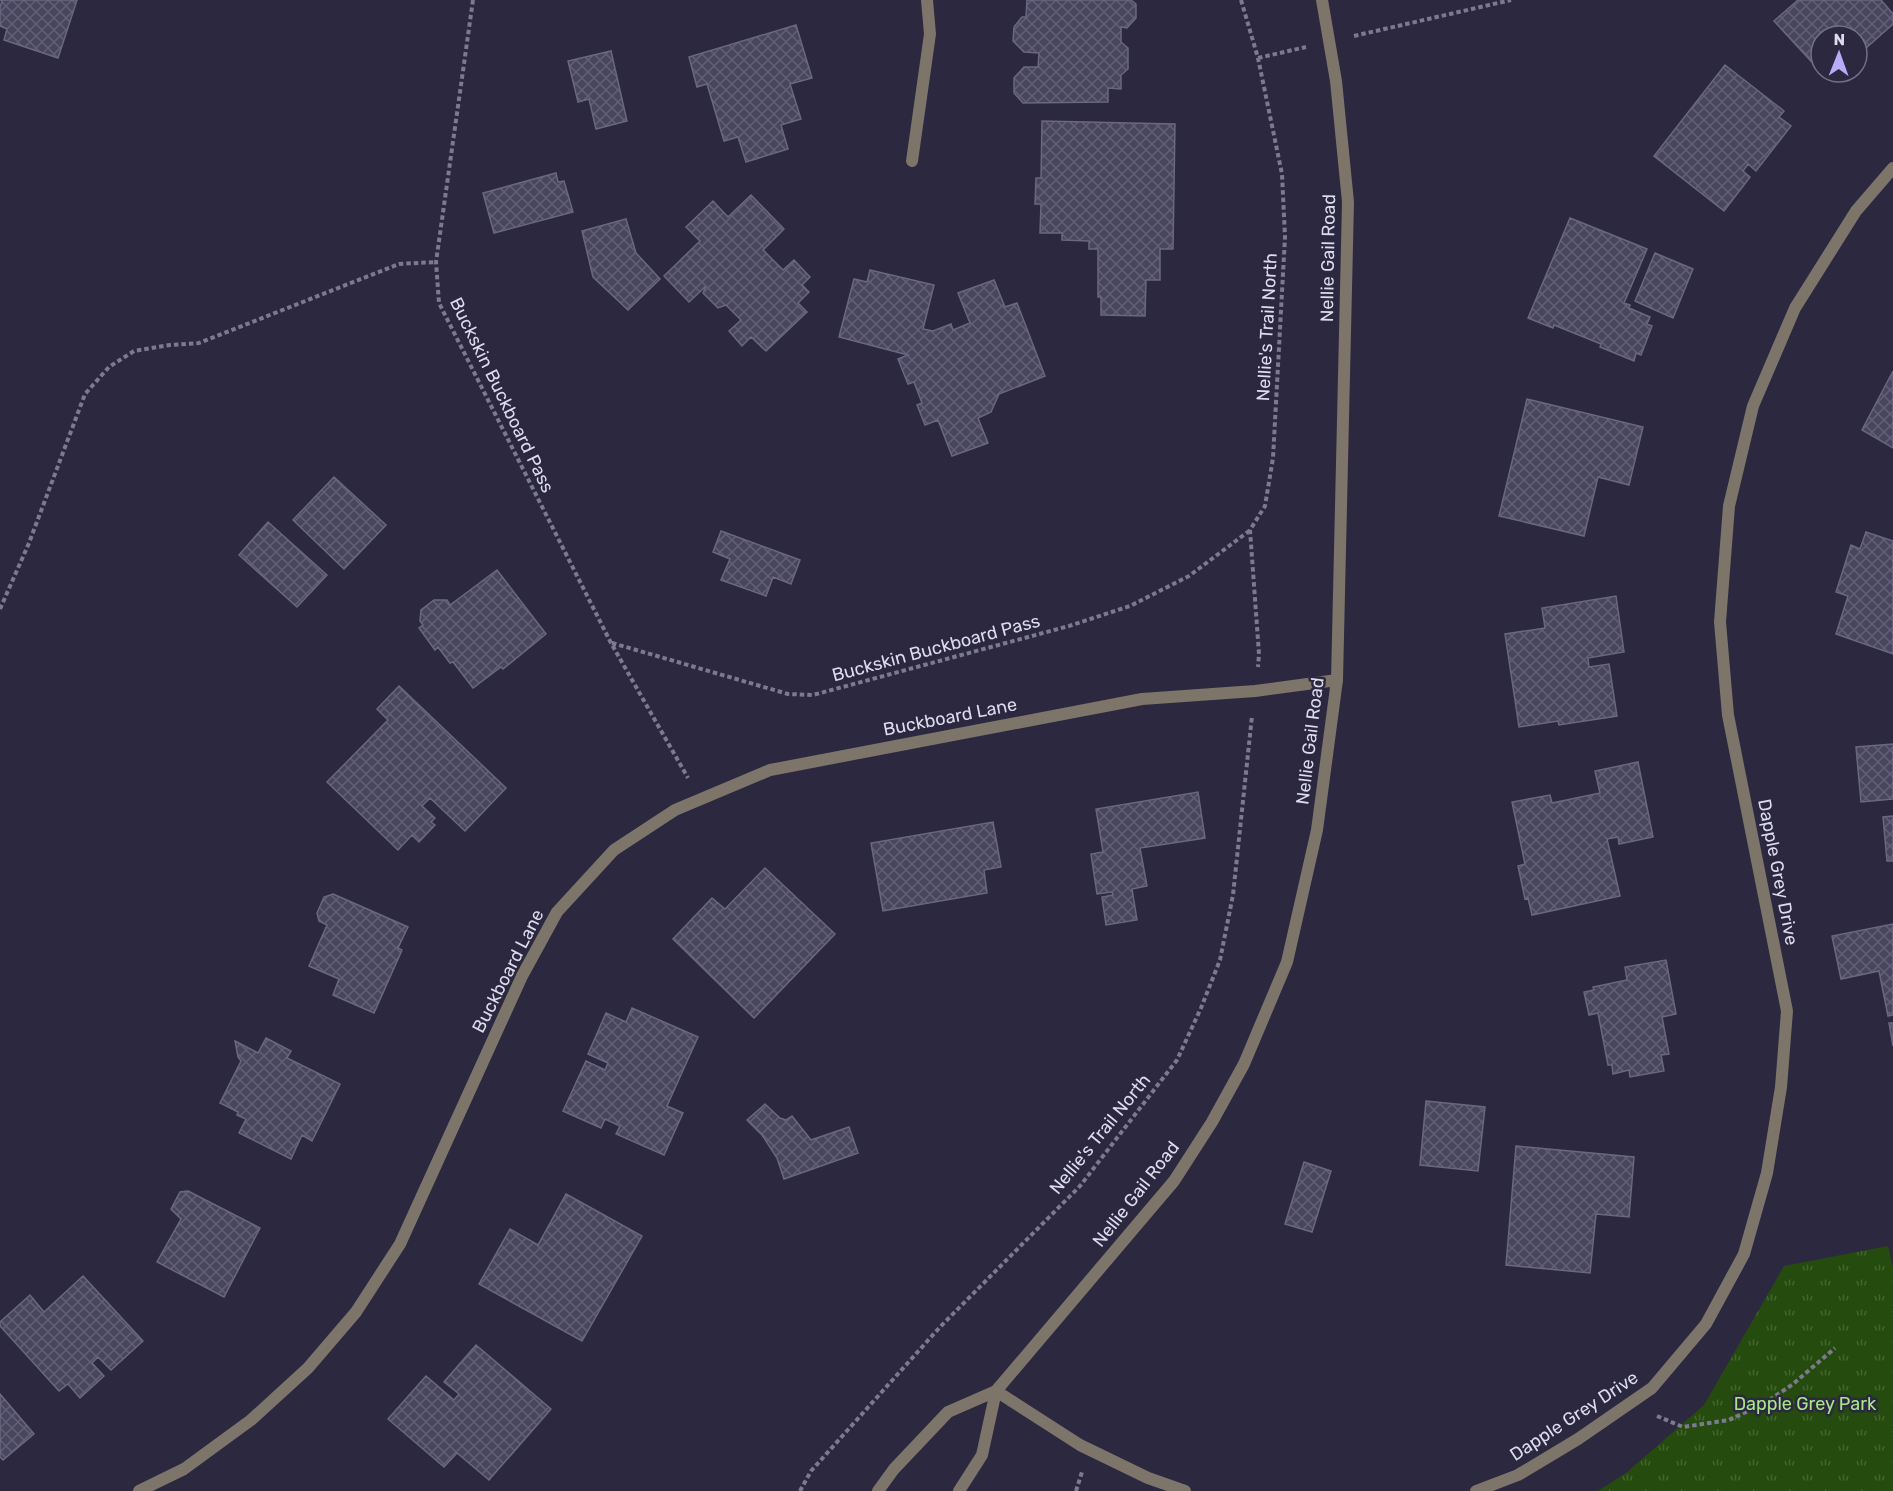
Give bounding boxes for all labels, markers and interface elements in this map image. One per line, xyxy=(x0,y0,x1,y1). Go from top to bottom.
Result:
north arrow xyxy=(1809,24,1869,84)
text: N xyxy=(1833,30,1845,49)
street label: Nellie Gail Road xyxy=(1316,194,1340,322)
street label: Nellie's Trail North xyxy=(1252,252,1282,402)
street label: Buckskin Buckboard Pass xyxy=(445,294,559,496)
street label: Buckskin Buckboard Pass xyxy=(830,610,1042,686)
street label: Nellie Gail Road xyxy=(1291,676,1329,806)
street label: Buckboard Lane xyxy=(881,693,1019,741)
street label: Dapple Grey Drive xyxy=(1753,797,1803,947)
street label: Buckboard Lane xyxy=(467,905,549,1037)
street label: Nellie's Trail North xyxy=(1045,1069,1155,1199)
street label: Nellie Gail Road xyxy=(1088,1137,1184,1251)
street label: Dapple Grey Drive xyxy=(1506,1366,1642,1466)
park label: Dapple Grey Park xyxy=(1734,1393,1877,1415)

